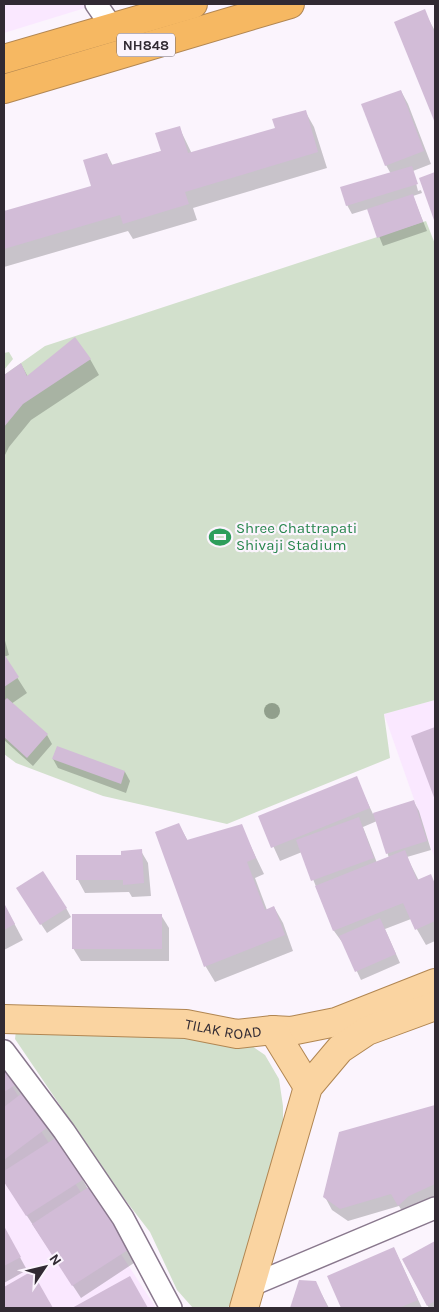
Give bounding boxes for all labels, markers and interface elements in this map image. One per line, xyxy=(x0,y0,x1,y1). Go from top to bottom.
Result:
road number: NH848 xyxy=(117,34,175,56)
place label: Shree Chattrapati Shivaji Stadium xyxy=(236,519,357,554)
sports icon: Shree Chattrapati Shivaji Stadium xyxy=(207,524,233,550)
street label: TILAK ROAD xyxy=(183,1015,263,1043)
north arrow xyxy=(20,1242,70,1292)
text: N xyxy=(45,1251,65,1269)

